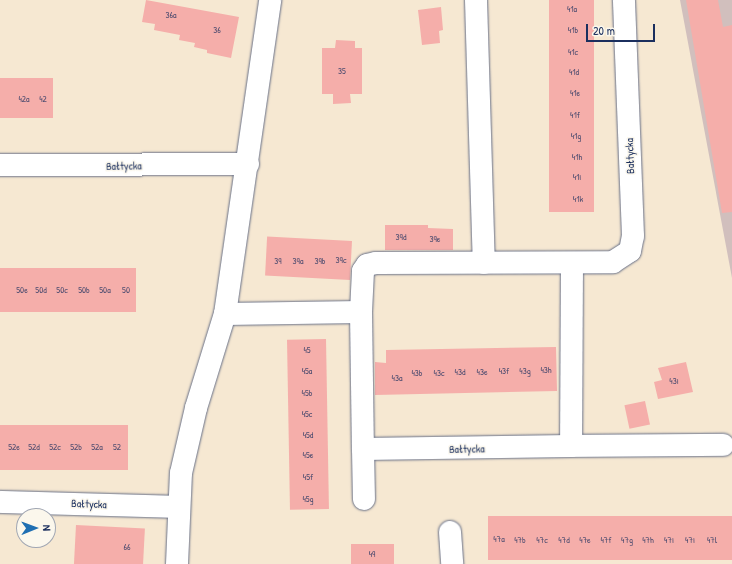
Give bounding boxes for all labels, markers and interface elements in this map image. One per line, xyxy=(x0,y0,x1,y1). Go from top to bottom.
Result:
house number: 41a xyxy=(567,4,577,14)
house number: 36a xyxy=(165,10,177,20)
scale bar xyxy=(588,16,657,42)
text: 20 m xyxy=(593,22,615,39)
house number: 36 xyxy=(213,25,221,35)
house number: 41b xyxy=(568,25,578,35)
house number: 41c xyxy=(568,47,578,57)
house number: 35 xyxy=(338,66,346,76)
house number: 41d xyxy=(569,67,579,77)
house number: 41e xyxy=(570,88,580,98)
house number: 42a xyxy=(18,94,30,104)
house number: 42 xyxy=(39,94,47,104)
house number: 41f xyxy=(570,110,580,120)
house number: 41g xyxy=(571,131,581,141)
street label: Bałtycka xyxy=(623,138,637,174)
house number: 41h xyxy=(572,152,582,162)
street label: Bałtycka xyxy=(106,159,142,173)
house number: 41i xyxy=(573,172,581,182)
house number: 41k xyxy=(573,194,583,204)
house number: 39d xyxy=(396,232,406,242)
house number: 39e xyxy=(430,234,440,244)
house number: 39c xyxy=(336,255,346,265)
house number: 39 xyxy=(274,256,282,266)
house number: 39a xyxy=(293,256,303,266)
house number: 39b xyxy=(314,256,326,266)
house number: 50e xyxy=(16,285,28,295)
house number: 50d xyxy=(35,285,47,295)
house number: 50c xyxy=(56,285,68,295)
house number: 50b xyxy=(78,285,90,295)
house number: 50a xyxy=(99,285,111,295)
house number: 50 xyxy=(122,285,130,295)
house number: 45 xyxy=(303,345,311,355)
house number: 43h xyxy=(540,365,552,375)
house number: 45a xyxy=(302,366,312,376)
house number: 43f xyxy=(499,366,509,376)
house number: 43g xyxy=(519,366,531,376)
house number: 43d xyxy=(455,367,465,377)
house number: 43e xyxy=(477,367,487,377)
house number: 43b xyxy=(411,368,423,378)
house number: 43c xyxy=(434,368,444,378)
house number: 43a xyxy=(392,373,402,383)
house number: 43i xyxy=(669,376,679,386)
house number: 45b xyxy=(302,388,312,398)
house number: 45c xyxy=(302,409,312,419)
house number: 45d xyxy=(303,430,313,440)
house number: 52e xyxy=(8,442,20,452)
house number: 52d xyxy=(28,442,40,452)
house number: 52c xyxy=(49,442,61,452)
house number: 52b xyxy=(70,442,82,452)
house number: 52a xyxy=(91,442,103,452)
house number: 52 xyxy=(113,442,121,452)
street label: Bałtycka xyxy=(449,442,485,456)
house number: 45e xyxy=(303,450,313,460)
house number: 45f xyxy=(303,472,313,482)
house number: 45g xyxy=(302,494,314,504)
street label: Bałtycka xyxy=(71,497,107,511)
north arrow xyxy=(16,508,56,548)
text: N xyxy=(40,525,54,531)
house number: 47a xyxy=(493,534,505,544)
house number: 47b xyxy=(514,535,526,545)
house number: 47c xyxy=(536,535,548,545)
house number: 47d xyxy=(558,535,570,545)
house number: 47e xyxy=(579,535,591,545)
house number: 47f xyxy=(600,535,612,545)
house number: 47g xyxy=(621,535,633,545)
house number: 47h xyxy=(642,535,654,545)
house number: 47i xyxy=(664,535,674,545)
house number: 47i xyxy=(685,535,695,545)
house number: 47l xyxy=(707,535,717,545)
house number: 66 xyxy=(123,542,131,552)
house number: 49 xyxy=(369,549,375,559)

